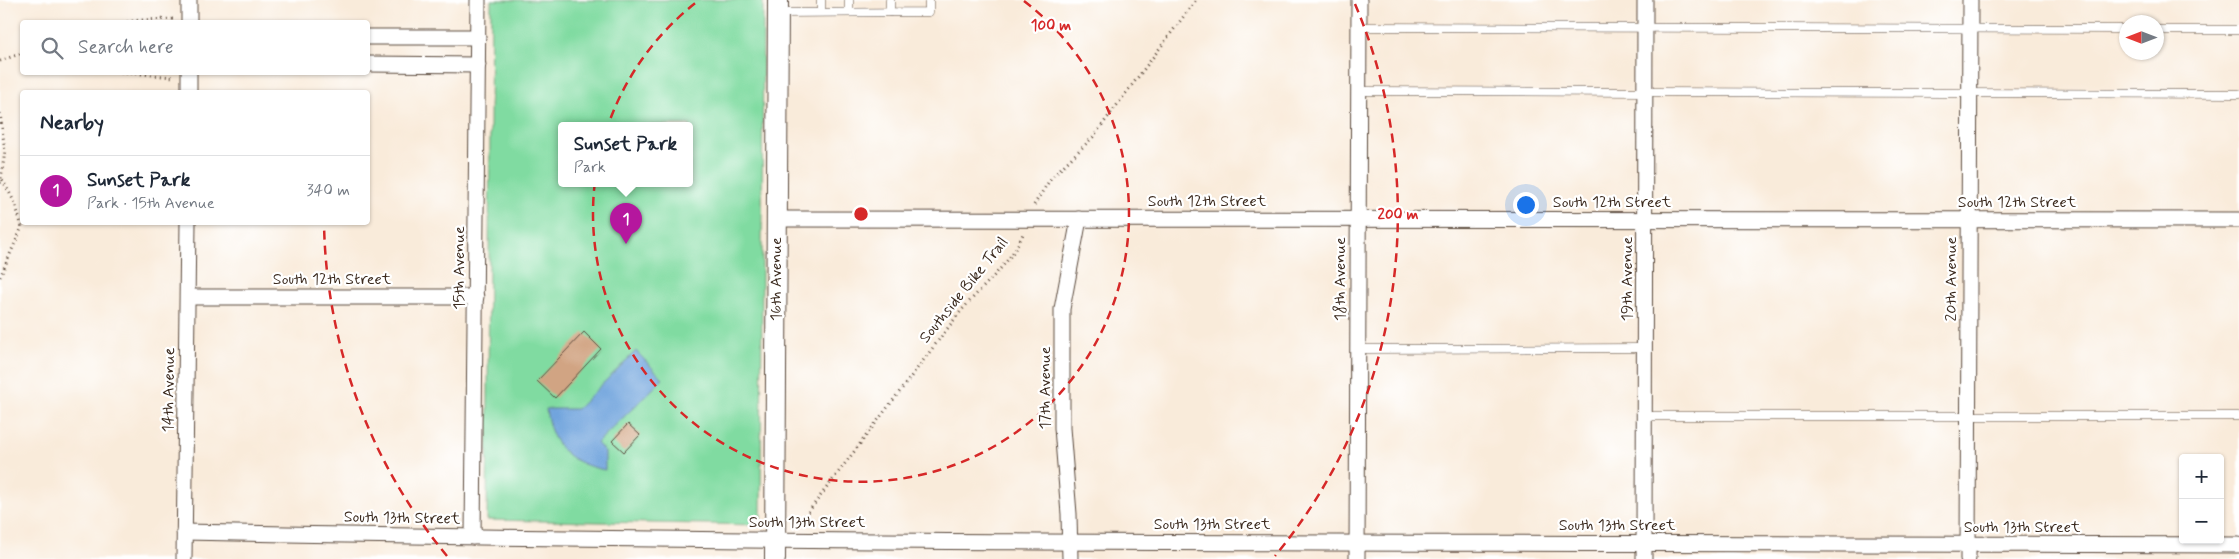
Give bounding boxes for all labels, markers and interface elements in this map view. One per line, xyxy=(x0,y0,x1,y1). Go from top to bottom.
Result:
north arrow xyxy=(2119,15,2164,60)
text: 100 m xyxy=(1031,16,1071,36)
search box xyxy=(20,20,370,75)
icon: search xyxy=(38,34,66,62)
text: Search here xyxy=(78,35,174,60)
text: Nearby xyxy=(40,109,104,137)
popup xyxy=(558,122,693,187)
text: Sunset Park xyxy=(574,132,677,157)
text: Park xyxy=(574,157,606,178)
text: Sunset Park xyxy=(87,168,190,193)
text: 1 xyxy=(52,180,60,201)
text: 340 m xyxy=(306,180,350,201)
street label: South 12th Street xyxy=(1148,191,1267,212)
your location xyxy=(1513,192,1539,218)
street label: South 12th Street xyxy=(1553,192,1672,213)
street label: South 12th Street xyxy=(1958,192,2077,213)
text: Park · 15th Avenue xyxy=(87,193,215,214)
pin: 1 xyxy=(610,203,642,244)
centre of rings xyxy=(852,205,870,223)
text: 200 m xyxy=(1378,205,1419,225)
street label: 15th Avenue xyxy=(449,226,470,310)
street label: Southside Bike Trail xyxy=(915,233,1013,347)
street label: 20th Avenue xyxy=(1941,236,1962,321)
street label: 16th Avenue xyxy=(766,237,787,321)
street label: 18th Avenue xyxy=(1330,237,1351,321)
street label: 19th Avenue xyxy=(1617,237,1638,321)
street label: South 12th Street xyxy=(273,269,392,290)
street label: 17th Avenue xyxy=(1035,346,1056,430)
street label: 14th Avenue xyxy=(158,347,180,433)
map controls xyxy=(2179,454,2224,544)
button: + xyxy=(2179,454,2224,499)
button: − xyxy=(2179,499,2224,544)
street label: South 13th Street xyxy=(344,506,461,530)
street label: South 13th Street xyxy=(749,512,866,533)
street label: South 13th Street xyxy=(1154,514,1271,535)
street label: South 13th Street xyxy=(1559,515,1676,536)
street label: South 13th Street xyxy=(1964,517,2081,538)

